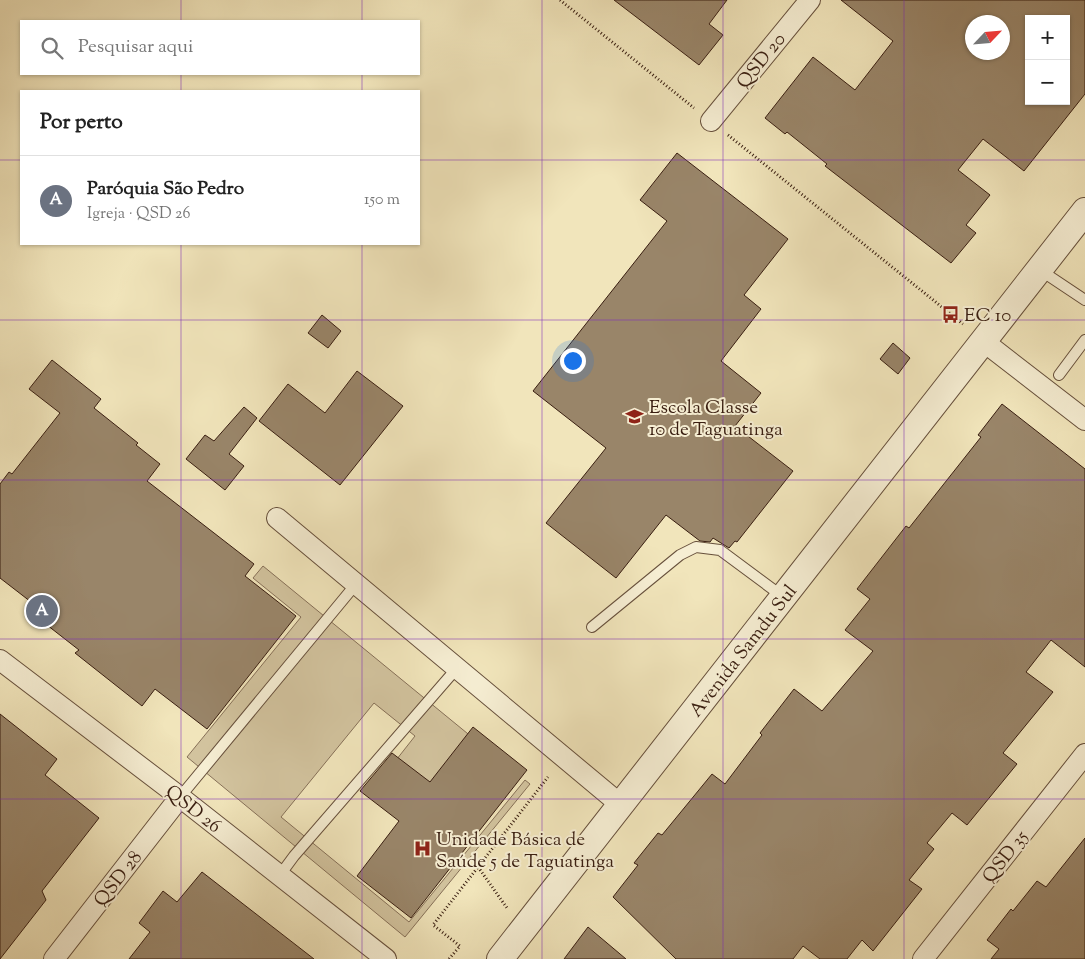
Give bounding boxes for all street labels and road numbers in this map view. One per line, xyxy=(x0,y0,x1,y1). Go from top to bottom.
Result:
street label: QSD 20 xyxy=(731,28,793,95)
street label: Avenida Samdu Sul xyxy=(684,580,804,723)
street label: QSD 26 xyxy=(159,779,226,841)
street label: QSD 35 xyxy=(977,825,1036,890)
street label: QSD 28 xyxy=(88,846,150,913)

